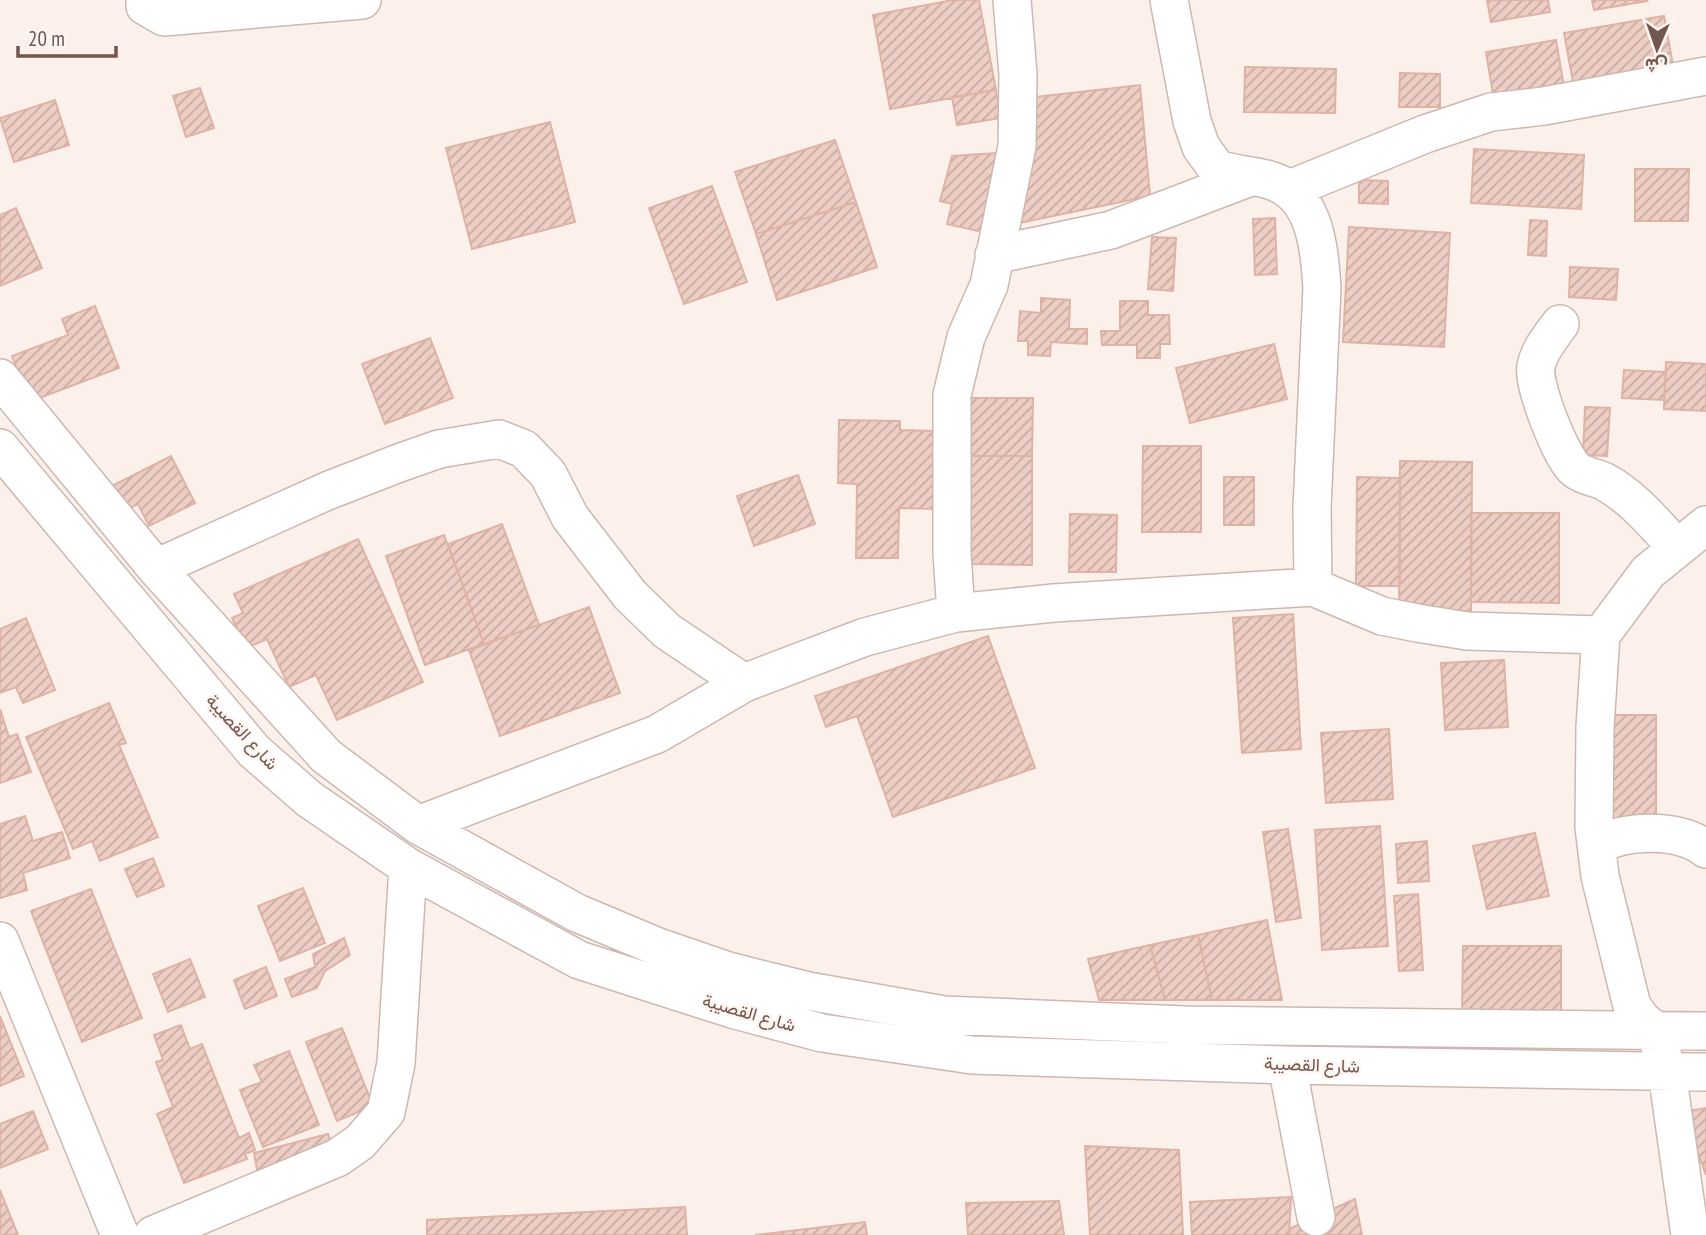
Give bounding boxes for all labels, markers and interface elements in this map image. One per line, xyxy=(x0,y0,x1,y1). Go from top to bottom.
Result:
scale bar xyxy=(18,14,116,58)
north arrow xyxy=(1622,14,1692,84)
text: 20 m xyxy=(28,25,65,52)
text: ش xyxy=(1644,54,1668,78)
street label: شارع القصيبة xyxy=(201,689,283,775)
street label: شارع القصيبة xyxy=(700,988,798,1038)
street label: شارع القصيبة xyxy=(1264,1051,1360,1079)

